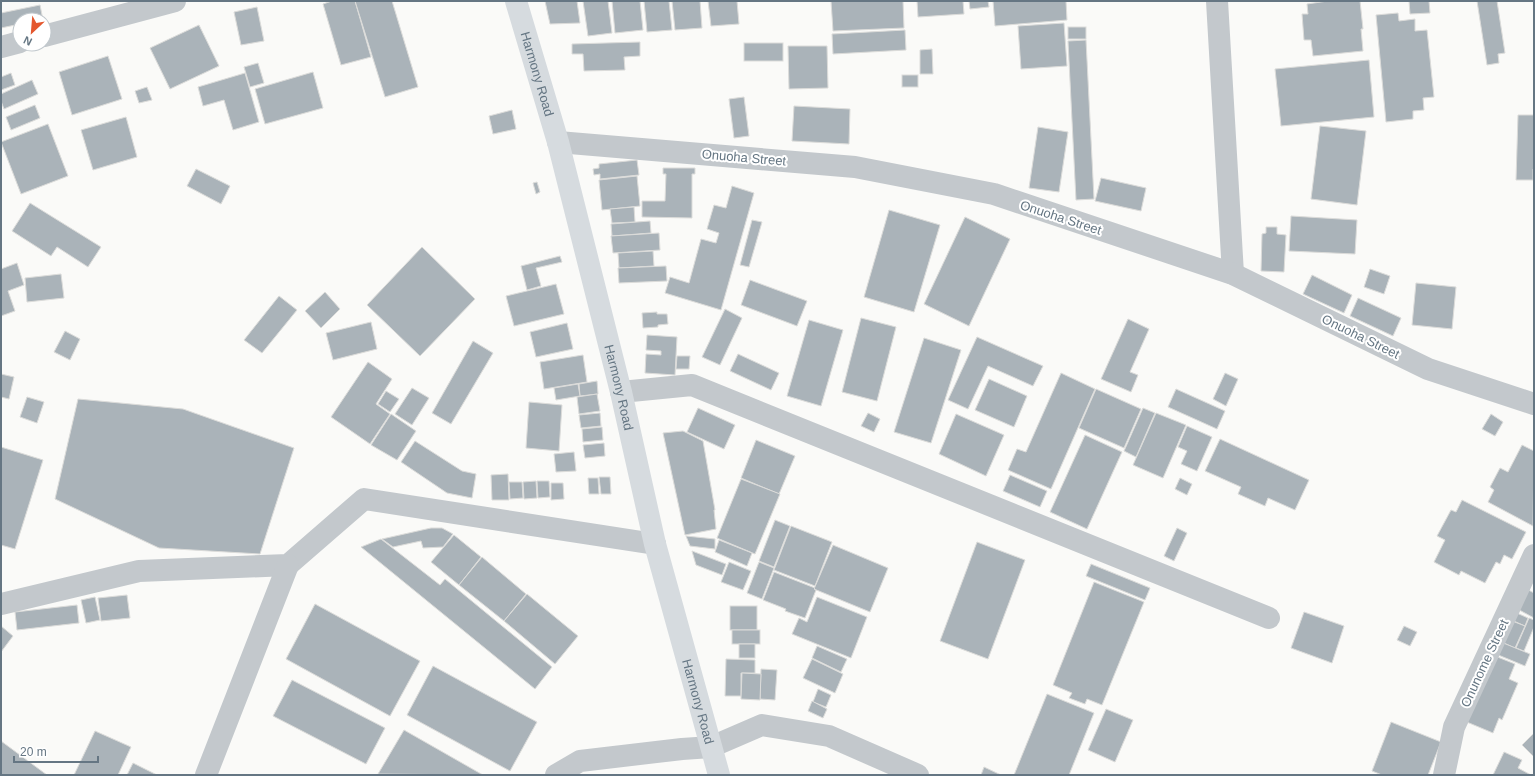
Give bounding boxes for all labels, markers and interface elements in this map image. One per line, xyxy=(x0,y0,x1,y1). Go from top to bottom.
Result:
north arrow xyxy=(12,12,52,52)
street label: Harmony Road xyxy=(518,30,557,118)
text: N xyxy=(21,34,34,48)
street label: Onuoha Street xyxy=(701,146,787,169)
street label: Onuoha Street xyxy=(1018,197,1104,238)
street label: Onuoha Street xyxy=(1319,311,1402,362)
street label: Harmony Road xyxy=(601,343,636,432)
street label: Onunome Street xyxy=(1457,616,1512,710)
street label: Harmony Road xyxy=(679,657,717,746)
scale bar xyxy=(14,738,98,764)
text: 20 m xyxy=(20,745,47,759)

